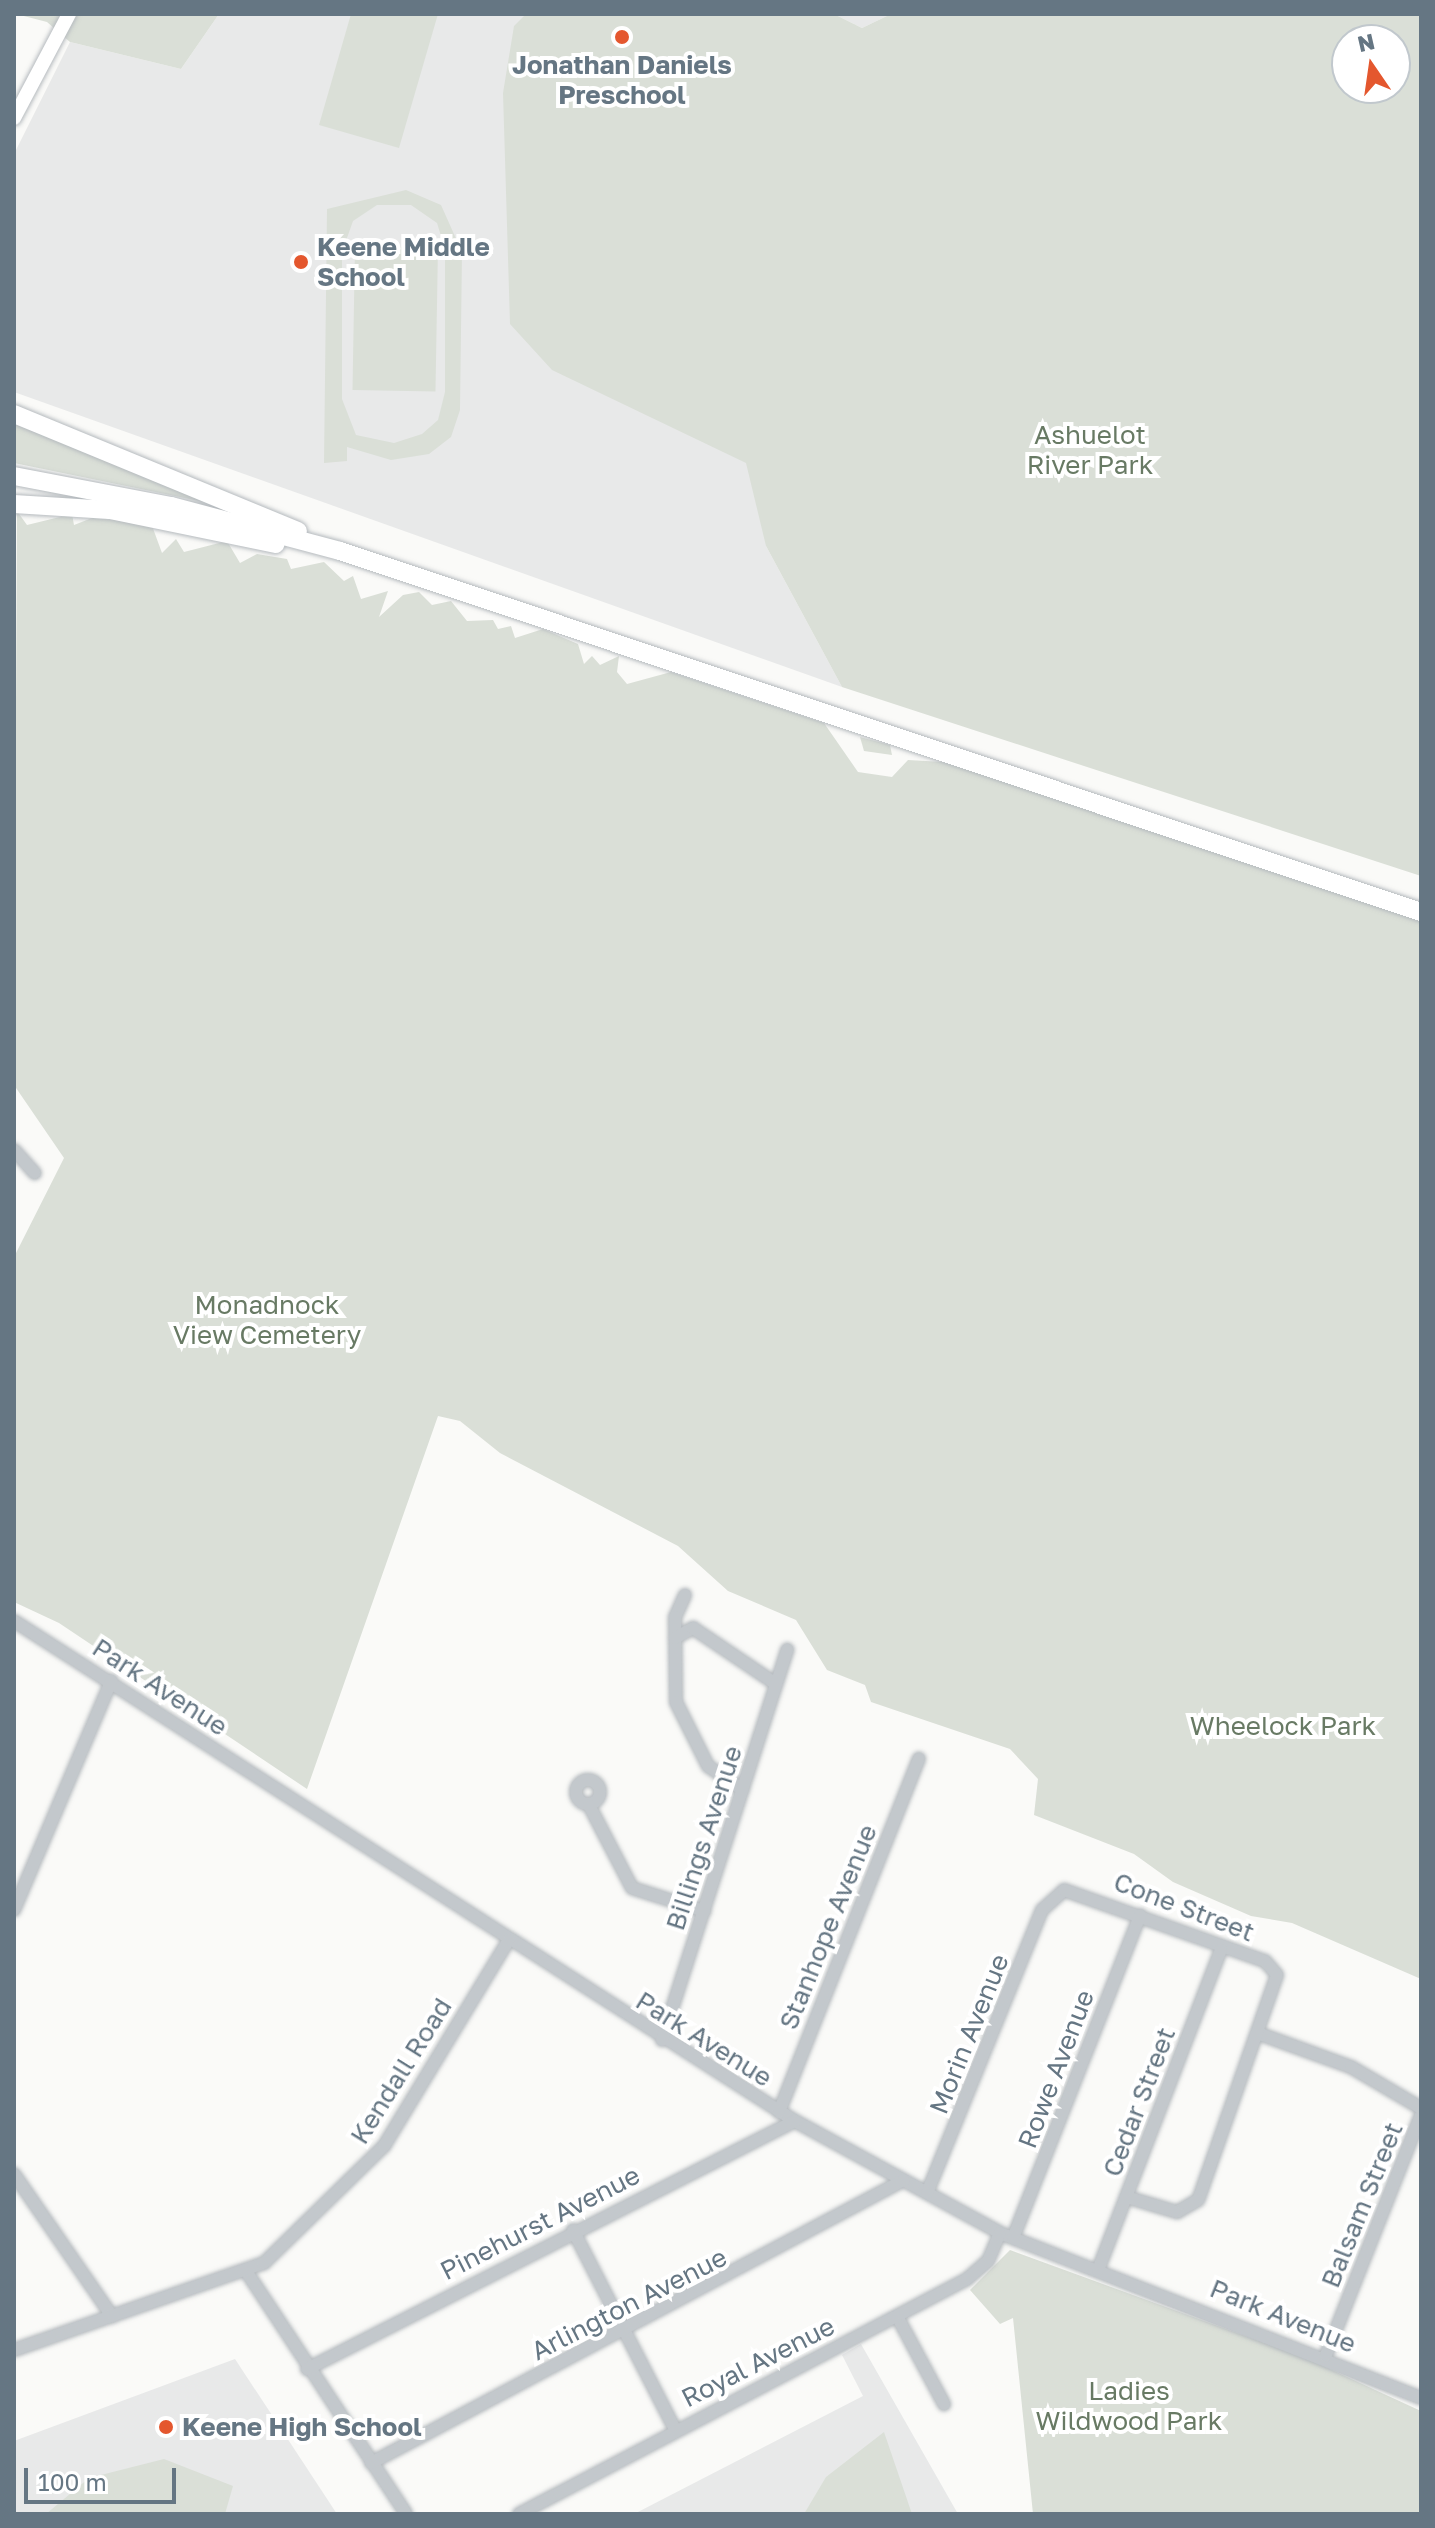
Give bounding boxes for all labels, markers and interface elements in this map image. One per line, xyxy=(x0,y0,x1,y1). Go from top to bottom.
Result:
north arrow xyxy=(1331,24,1411,104)
text: N xyxy=(1355,27,1377,57)
marker: Jonathan Daniels Preschool xyxy=(613,28,631,46)
place label: Jonathan Daniels Preschool xyxy=(512,49,732,110)
place label: Keene Middle School xyxy=(317,231,490,292)
marker: Keene Middle School xyxy=(292,253,310,271)
park label: Ashuelot River Park xyxy=(1027,419,1153,480)
park label: Monadnock View Cemetery xyxy=(173,1289,361,1350)
street label: Park Avenue xyxy=(87,1632,233,1742)
park label: Wheelock Park xyxy=(1190,1710,1376,1742)
street label: Billings Avenue xyxy=(659,1742,749,1934)
street label: Stanhope Avenue xyxy=(773,1820,883,2034)
street label: Cone Street xyxy=(1109,1866,1259,1948)
street label: Morin Avenue xyxy=(923,1950,1015,2118)
street label: Park Avenue xyxy=(630,1985,778,2093)
street label: Rowe Avenue xyxy=(1012,1985,1100,2153)
street label: Kendall Road xyxy=(344,1992,458,2150)
street label: Cedar Street xyxy=(1096,2023,1182,2181)
street label: Balsam Street xyxy=(1315,2118,1409,2292)
street label: Pinehurst Avenue xyxy=(435,2159,645,2287)
street label: Arlington Avenue xyxy=(526,2241,732,2367)
street label: Park Avenue xyxy=(1205,2273,1361,2359)
street label: Royal Avenue xyxy=(676,2310,840,2414)
park label: Ladies Wildwood Park xyxy=(1036,2375,1222,2436)
place label: Keene High School xyxy=(182,2411,422,2443)
marker: Keene High School xyxy=(157,2418,175,2436)
scale bar xyxy=(28,2452,180,2502)
text: 100 m xyxy=(38,2467,107,2496)

